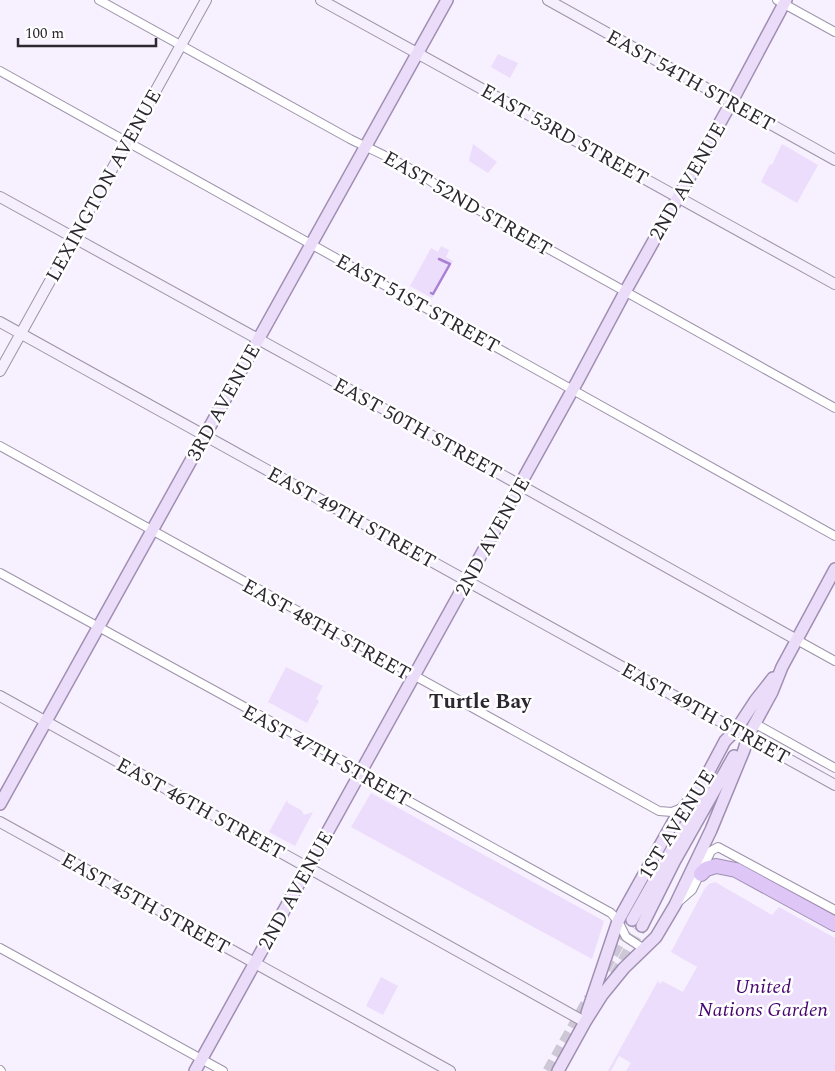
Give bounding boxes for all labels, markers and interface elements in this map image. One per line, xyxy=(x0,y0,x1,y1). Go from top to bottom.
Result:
scale bar xyxy=(18,15,155,47)
text: 100 m xyxy=(25,22,64,45)
street label: EAST 54TH STREET xyxy=(601,22,780,140)
street label: EAST 53RD STREET xyxy=(475,76,654,194)
street label: LEXINGTON AVENUE xyxy=(38,84,169,287)
street label: 2ND AVENUE xyxy=(642,117,734,246)
street label: EAST 52ND STREET xyxy=(378,143,557,264)
street label: EAST 51ST STREET xyxy=(330,246,505,361)
street label: 3RD AVENUE xyxy=(179,338,268,467)
street label: EAST 50TH STREET xyxy=(328,370,507,488)
street label: EAST 49TH STREET xyxy=(262,459,441,577)
street label: 2ND AVENUE xyxy=(448,471,538,602)
street label: EAST 48TH STREET xyxy=(237,571,416,689)
street label: EAST 49TH STREET xyxy=(616,655,795,773)
district label: Turtle Bay xyxy=(429,686,532,718)
street label: EAST 47TH STREET xyxy=(237,697,416,815)
street label: EAST 46TH STREET xyxy=(111,750,290,868)
street label: 1ST AVENUE xyxy=(631,764,723,886)
street label: 2ND AVENUE xyxy=(251,825,341,956)
street label: EAST 45TH STREET xyxy=(56,845,235,963)
park label: United Nations Garden xyxy=(698,972,829,1025)

